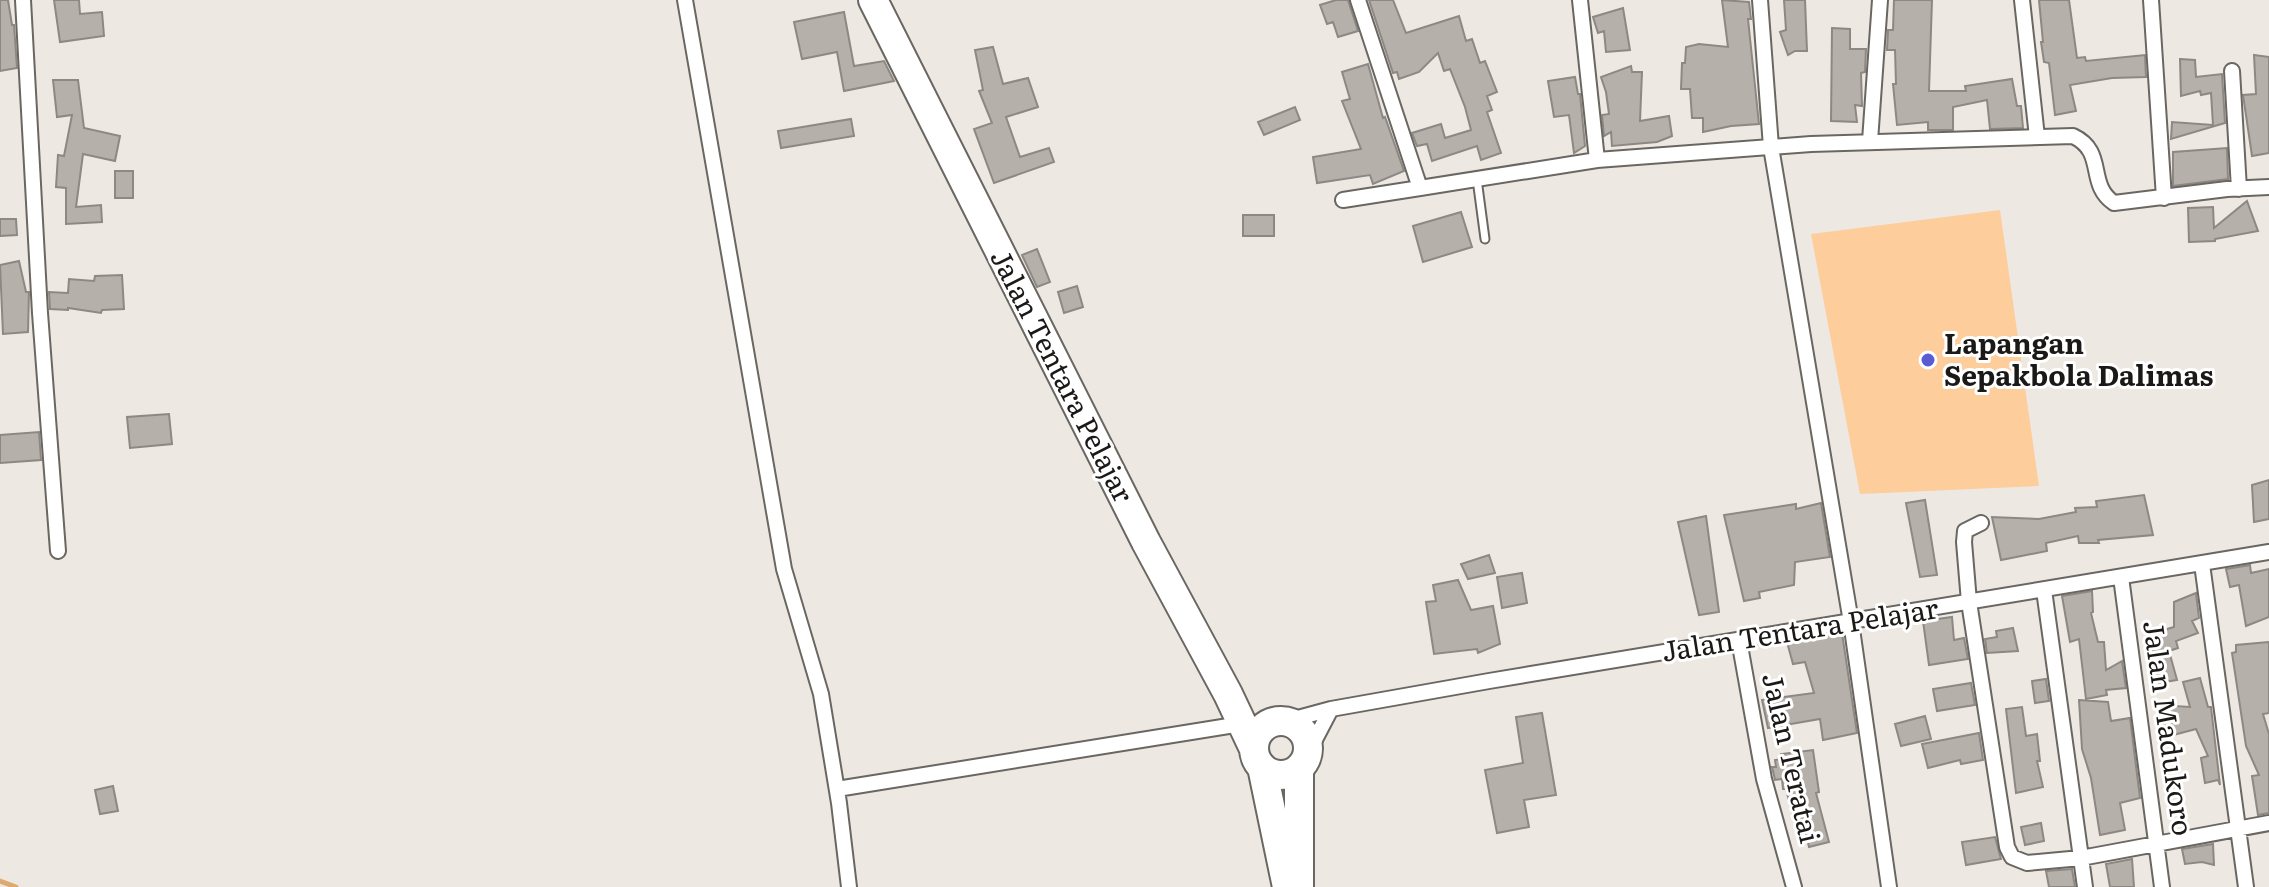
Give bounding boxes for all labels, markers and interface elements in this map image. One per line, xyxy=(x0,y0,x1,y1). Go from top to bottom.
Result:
street label: Jalan Tentara Pelajar xyxy=(982,241,1146,510)
place label: Lapangan Sepakbola Dalimas xyxy=(1944,321,2214,395)
marker: Lapangan Sepakbola Dalimas xyxy=(1919,351,1937,369)
street label: Jalan Tentara Pelajar xyxy=(1658,585,1942,671)
street label: Jalan Madukoro xyxy=(2134,617,2206,838)
street label: Jalan Teratai xyxy=(1753,668,1833,847)

